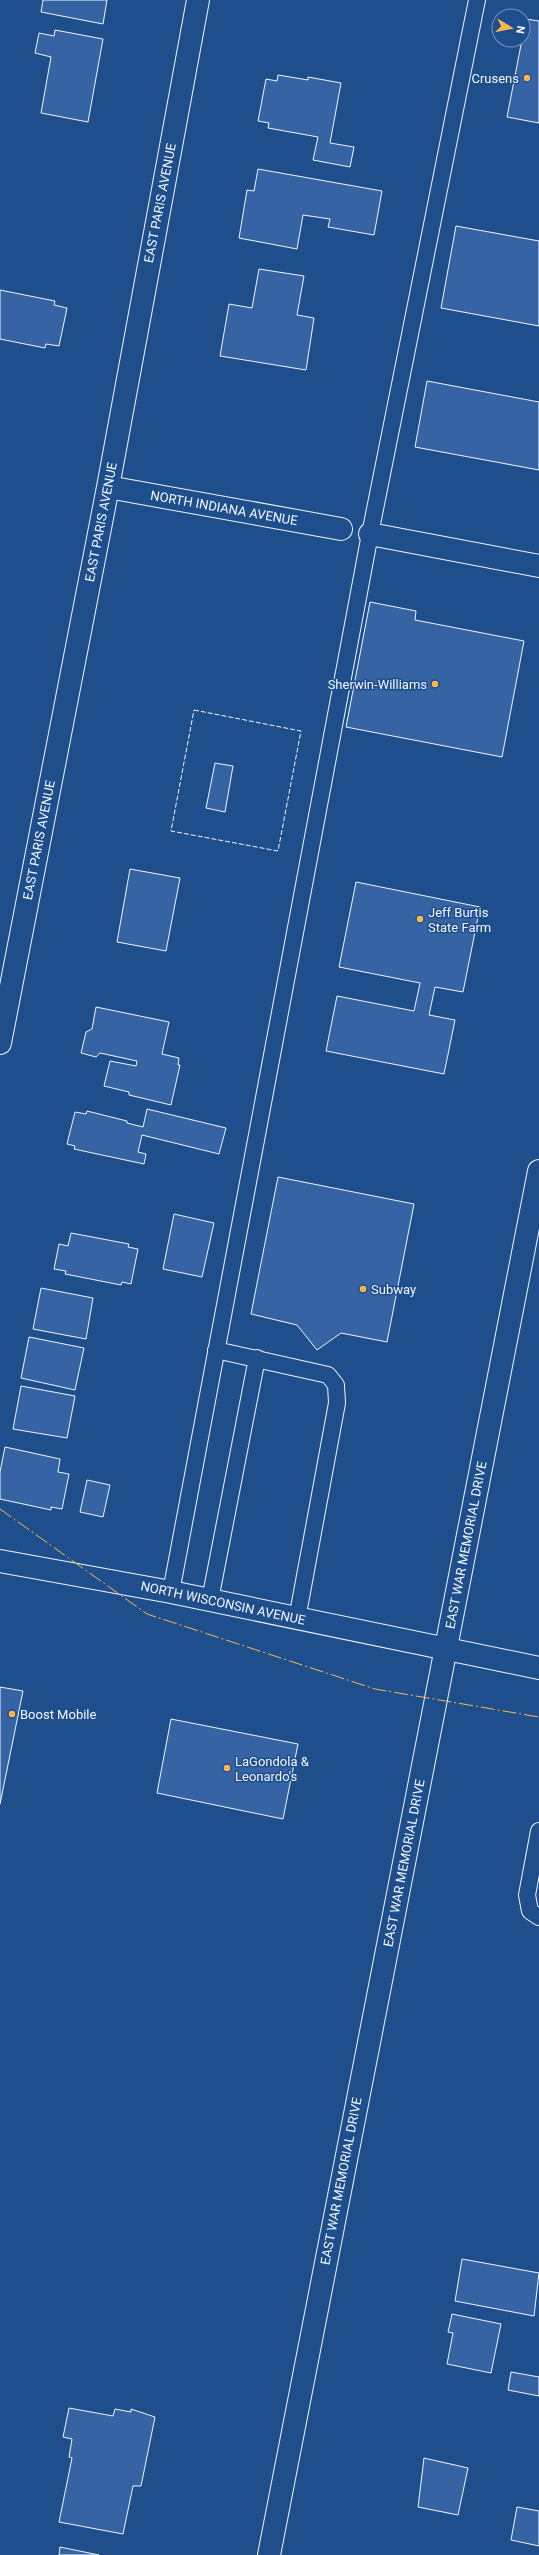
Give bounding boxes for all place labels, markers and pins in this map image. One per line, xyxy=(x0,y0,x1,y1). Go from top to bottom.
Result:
place label: Crusens xyxy=(471,71,519,86)
marker: Crusens xyxy=(522,73,532,83)
place label: Sherwin-Williams xyxy=(328,677,427,692)
marker: Sherwin-Williams xyxy=(430,679,440,689)
place label: Jeff Burtis State Farm xyxy=(428,905,491,935)
marker: Jeff Burtis State Farm xyxy=(415,914,425,924)
place label: Subway xyxy=(371,1282,416,1297)
marker: Subway xyxy=(358,1284,368,1294)
place label: Boost Mobile xyxy=(20,1707,97,1722)
marker: Boost Mobile xyxy=(7,1709,17,1719)
place label: LaGondola & Leonardo's xyxy=(235,1754,310,1784)
marker: LaGondola & Leonardo's xyxy=(222,1763,232,1773)

